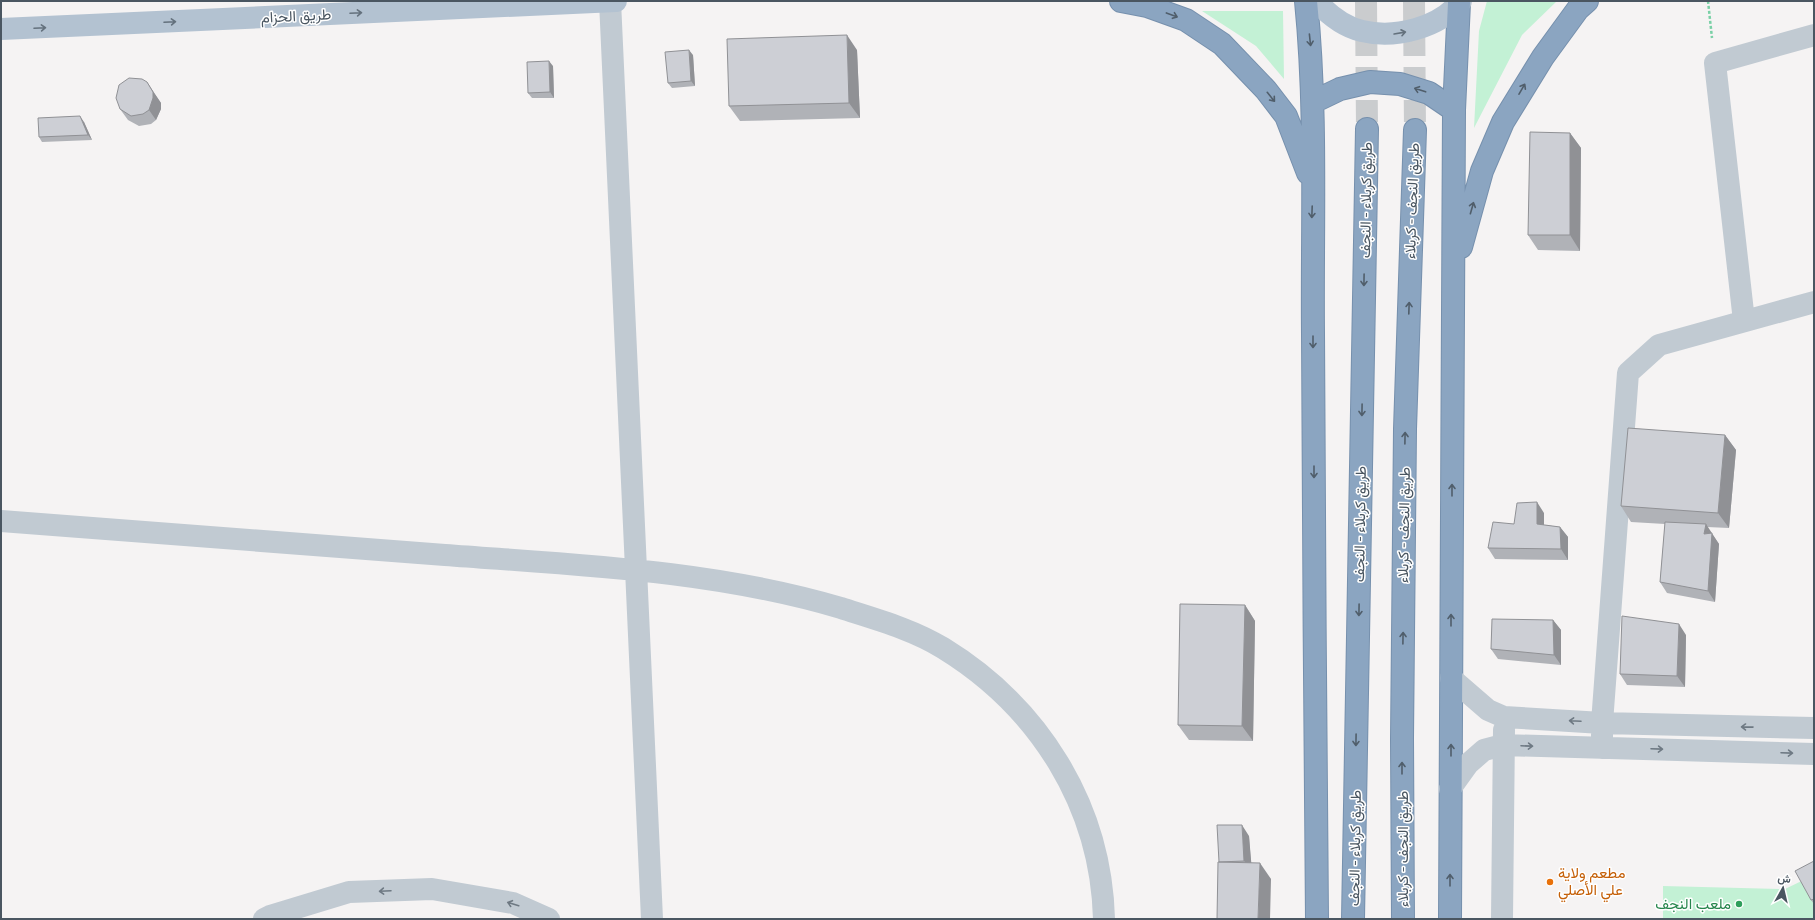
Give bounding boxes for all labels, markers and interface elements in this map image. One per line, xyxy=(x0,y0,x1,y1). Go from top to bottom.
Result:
street label: طريق الحزام xyxy=(260,5,332,28)
one-way arrow xyxy=(349,9,362,17)
one-way arrow xyxy=(1166,11,1178,19)
one-way arrow xyxy=(163,18,176,25)
one-way arrow xyxy=(33,24,46,31)
one-way arrow xyxy=(1393,28,1406,36)
one-way arrow xyxy=(1306,33,1314,46)
one-way arrow xyxy=(1518,83,1526,95)
one-way arrow xyxy=(1415,86,1427,94)
one-way arrow xyxy=(1267,91,1275,102)
street label: طريق کربلاء - النجف xyxy=(1356,141,1377,258)
street label: طريق النجف - کربلاء xyxy=(1401,142,1424,259)
one-way arrow xyxy=(1468,202,1476,215)
one-way arrow xyxy=(1309,205,1316,218)
one-way arrow xyxy=(1360,273,1368,286)
one-way arrow xyxy=(1405,302,1413,315)
one-way arrow xyxy=(1309,335,1317,348)
one-way arrow xyxy=(1358,403,1366,416)
one-way arrow xyxy=(1401,432,1409,445)
one-way arrow xyxy=(1310,465,1318,478)
street label: طريق کربلاء - النجف xyxy=(1350,465,1371,582)
street label: طريق النجف - کربلاء xyxy=(1394,466,1415,583)
one-way arrow xyxy=(1448,484,1456,497)
one-way arrow xyxy=(1355,603,1363,616)
one-way arrow xyxy=(1447,614,1455,627)
one-way arrow xyxy=(1399,632,1407,645)
one-way arrow xyxy=(1569,718,1582,725)
one-way arrow xyxy=(1741,723,1754,731)
one-way arrow xyxy=(1353,733,1360,746)
one-way arrow xyxy=(1520,742,1533,749)
one-way arrow xyxy=(1447,744,1455,757)
one-way arrow xyxy=(1650,745,1663,753)
one-way arrow xyxy=(1780,749,1793,757)
one-way arrow xyxy=(1398,762,1406,775)
street label: طريق کربلاء - النجف xyxy=(1345,789,1366,906)
street label: طريق النجف - کربلاء xyxy=(1394,791,1413,907)
place label: مطعم ولاية علي الأصلي xyxy=(1558,864,1625,903)
north arrow xyxy=(1763,868,1803,908)
text: ش xyxy=(1777,871,1792,886)
one-way arrow xyxy=(1446,874,1454,887)
marker: مطعم ولاية علي الأصلي xyxy=(1545,877,1555,887)
one-way arrow xyxy=(379,887,392,894)
place label: ملعب النجف xyxy=(1655,895,1731,913)
marker: ملعب النجف xyxy=(1734,899,1744,909)
one-way arrow xyxy=(507,900,520,907)

